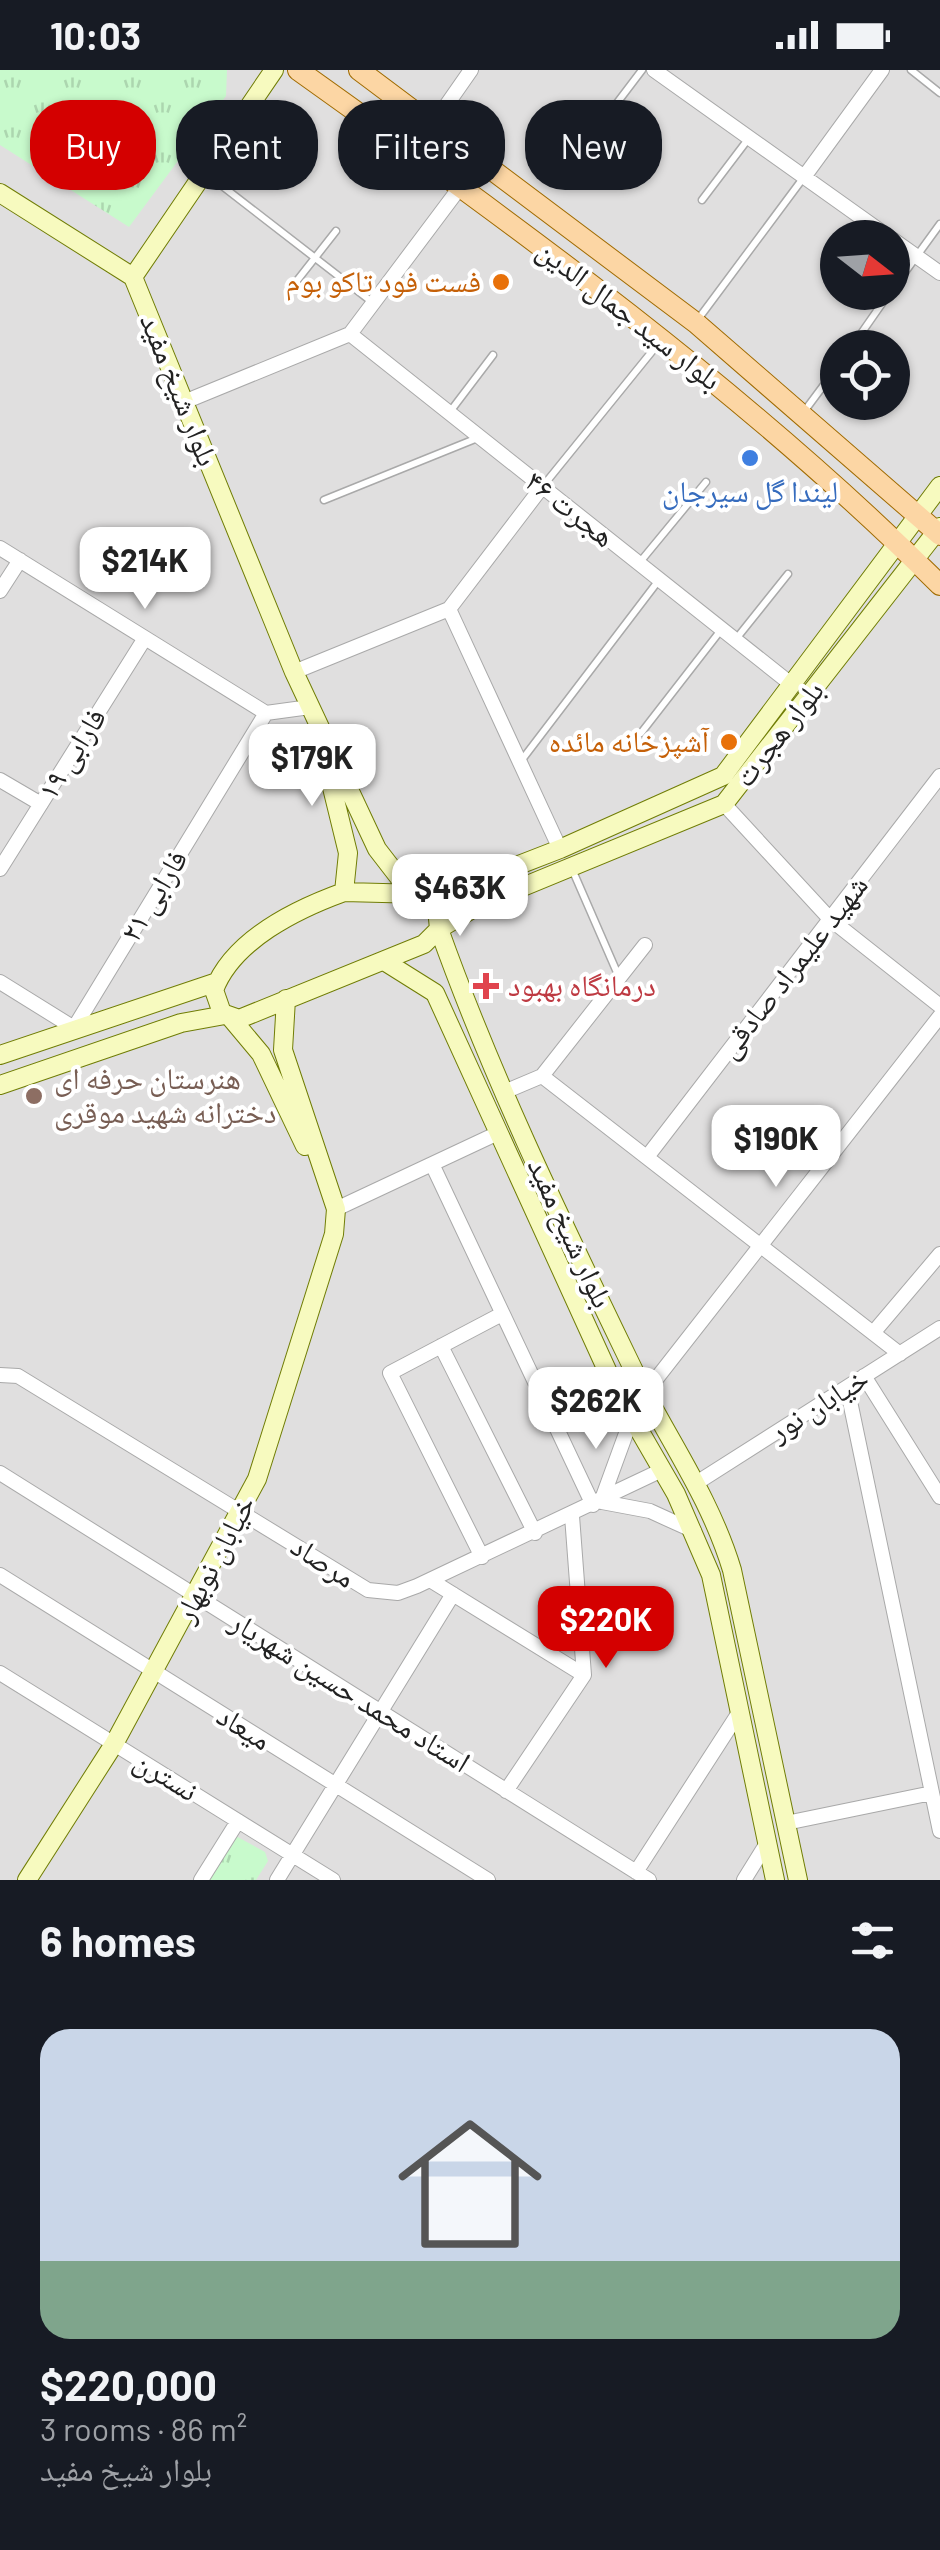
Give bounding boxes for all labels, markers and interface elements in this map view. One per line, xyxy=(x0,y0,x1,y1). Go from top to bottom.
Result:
text: 10:03 xyxy=(50,12,141,58)
chip: Buy xyxy=(30,100,156,190)
chip: Rent xyxy=(176,100,318,190)
chip: Filters xyxy=(338,100,505,190)
chip: New xyxy=(525,100,662,190)
north arrow xyxy=(820,220,910,310)
map controls xyxy=(820,220,910,420)
street label: بلوار سید جمال الدین xyxy=(530,230,729,398)
place label: فست فود تاکو بوم xyxy=(286,262,481,301)
marker: فست فود تاکو بوم xyxy=(490,271,512,293)
street label: بلوار شیخ مفید xyxy=(131,308,228,472)
button: locate xyxy=(820,330,910,420)
marker: لیندا گل سیرجان xyxy=(739,447,761,469)
street label: هجرت ۴۶ xyxy=(519,461,623,554)
place label: لیندا گل سیرجان xyxy=(662,472,838,510)
pin: $214K xyxy=(75,527,215,612)
text: $214K xyxy=(102,540,188,578)
street label: بلوار هجرت xyxy=(725,672,831,794)
street label: فارابی ۱۹ xyxy=(28,701,114,806)
place label: آشپزخانه مائده xyxy=(549,722,710,760)
pin: $179K xyxy=(242,724,382,809)
marker: آشپزخانه مائده xyxy=(718,731,740,753)
text: $179K xyxy=(271,737,353,775)
street label: فارابی ۲۱ xyxy=(111,843,195,948)
pin: $463K xyxy=(390,854,530,939)
text: $463K xyxy=(414,867,506,905)
street label: شهید علیمراد صادقی xyxy=(709,867,876,1066)
place label: درمانگاه بهبود xyxy=(508,966,656,1003)
marker: درمانگاه بهبود xyxy=(473,973,499,999)
place label: هنرستان حرفه ای دخترانه شهید موقری xyxy=(54,1059,277,1131)
marker: هنرستان حرفه ای دخترانه شهید موقری xyxy=(23,1085,45,1107)
pin: $190K xyxy=(706,1105,846,1190)
text: $190K xyxy=(734,1118,818,1156)
street label: بلوار شیخ مفید xyxy=(519,1151,622,1314)
street label: خیابان نور xyxy=(761,1359,876,1450)
pin: $262K xyxy=(526,1367,666,1452)
text: $262K xyxy=(550,1380,642,1418)
street label: خیابان نوبهار xyxy=(164,1489,263,1629)
street label: مرصاد xyxy=(285,1526,363,1594)
pin: $220K xyxy=(536,1586,676,1671)
text: $220K xyxy=(560,1599,652,1637)
street label: استاد محمد حسین شهریار xyxy=(223,1601,478,1780)
street label: میعاد xyxy=(211,1696,279,1757)
street label: نسترن xyxy=(127,1741,206,1809)
icon: filters xyxy=(845,1913,900,1968)
text: 6 homes xyxy=(40,1915,196,1965)
icon: home xyxy=(380,2094,560,2274)
text: $220,000 xyxy=(40,2359,217,2409)
text: 3 rooms · 86 m² xyxy=(40,2409,247,2447)
text: بلوار شیخ مفید xyxy=(40,2449,212,2487)

